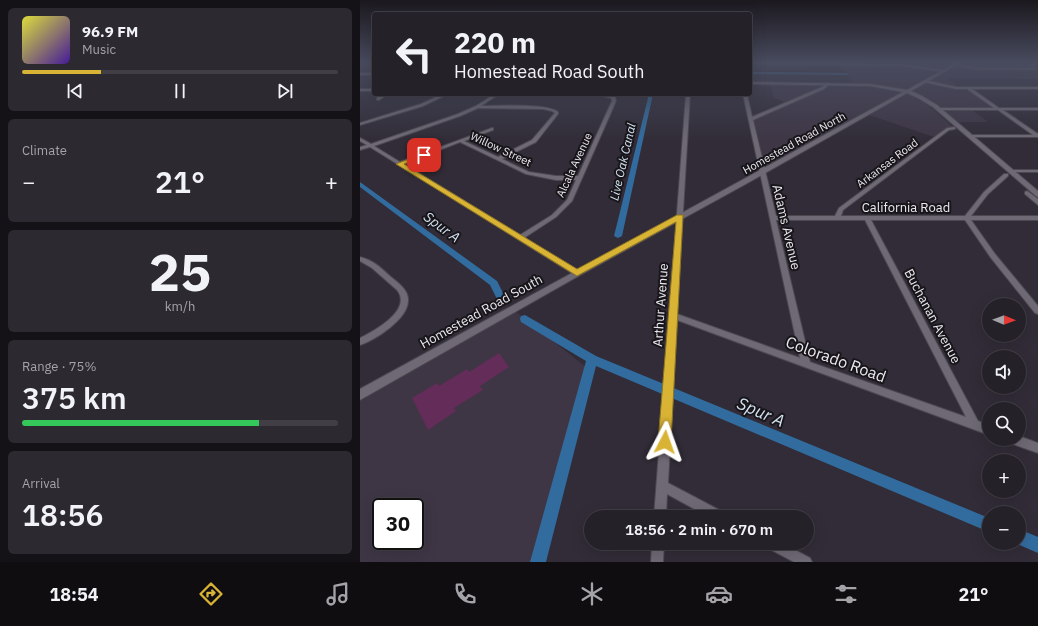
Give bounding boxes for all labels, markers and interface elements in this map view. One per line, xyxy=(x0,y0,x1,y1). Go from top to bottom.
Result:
text: 96.9 FM xyxy=(82,22,138,41)
text: 220 m xyxy=(454,24,536,61)
icon: left xyxy=(388,28,440,80)
text: Music xyxy=(82,41,116,58)
text: Homestead Road South xyxy=(454,60,644,83)
icon: previous xyxy=(64,80,86,102)
icon: pause xyxy=(169,80,191,102)
icon: next xyxy=(274,80,296,102)
street label: Homestead Road North xyxy=(740,109,848,177)
water label: Live Oak Canal xyxy=(606,121,639,202)
street label: Willow Street xyxy=(468,129,534,169)
street label: Alcala Avenue xyxy=(553,130,595,200)
street label: Arkansas Road xyxy=(853,135,921,191)
pin xyxy=(407,138,441,172)
text: Climate xyxy=(22,142,67,159)
icon: arrive xyxy=(413,144,435,166)
text: 21° xyxy=(155,162,205,201)
text: − xyxy=(22,167,35,196)
text: + xyxy=(325,167,338,196)
street label: Adams Avenue xyxy=(768,183,805,271)
street label: California Road xyxy=(862,199,950,216)
water label: Spur A xyxy=(420,207,464,247)
text: 25 xyxy=(149,238,211,305)
street label: Arthur Avenue xyxy=(649,263,672,347)
street label: Buchanan Avenue xyxy=(900,266,965,367)
street label: Homestead Road South xyxy=(417,271,546,352)
text: km/h xyxy=(165,298,195,315)
north arrow xyxy=(982,298,1026,342)
map controls xyxy=(982,298,1026,550)
street label: Colorado Road xyxy=(783,332,889,386)
button: sound xyxy=(982,350,1026,394)
text: Range · 75% xyxy=(22,358,96,375)
text: 375 km xyxy=(22,378,127,417)
water label: Spur A xyxy=(734,392,788,432)
button: search xyxy=(982,402,1026,446)
position arrow xyxy=(644,421,686,463)
button: + xyxy=(982,454,1026,498)
text: Arrival xyxy=(22,475,60,492)
text: 18:56 xyxy=(22,495,104,534)
speed limit sign: 30 xyxy=(372,498,424,550)
button: − xyxy=(982,506,1026,550)
text: 18:56 · 2 min · 670 m xyxy=(625,520,773,539)
icon: directions xyxy=(197,580,225,608)
icon: music xyxy=(324,580,352,608)
icon: phone xyxy=(451,580,479,608)
icon: climate xyxy=(578,580,606,608)
icon: car xyxy=(705,580,733,608)
icon: filters xyxy=(832,580,860,608)
text: 18:54 xyxy=(49,583,99,606)
text: 21° xyxy=(958,583,989,606)

